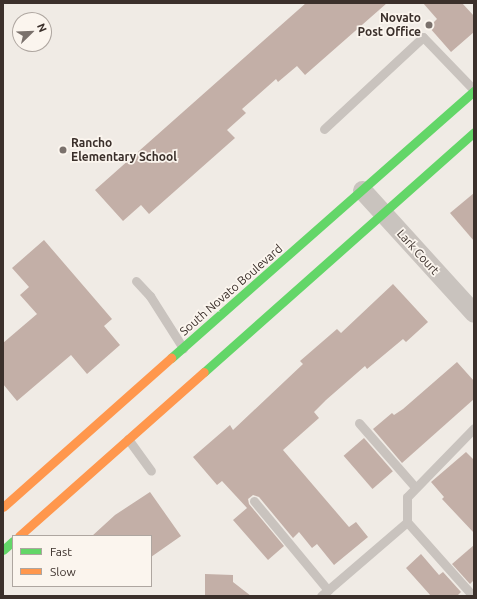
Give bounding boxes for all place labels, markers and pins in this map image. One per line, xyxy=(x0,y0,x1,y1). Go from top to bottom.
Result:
place label: Novato Post Office xyxy=(357,11,421,39)
marker: Novato Post Office xyxy=(424,20,434,30)
place label: Rancho Elementary School xyxy=(71,136,177,164)
marker: Rancho Elementary School xyxy=(58,145,68,155)

